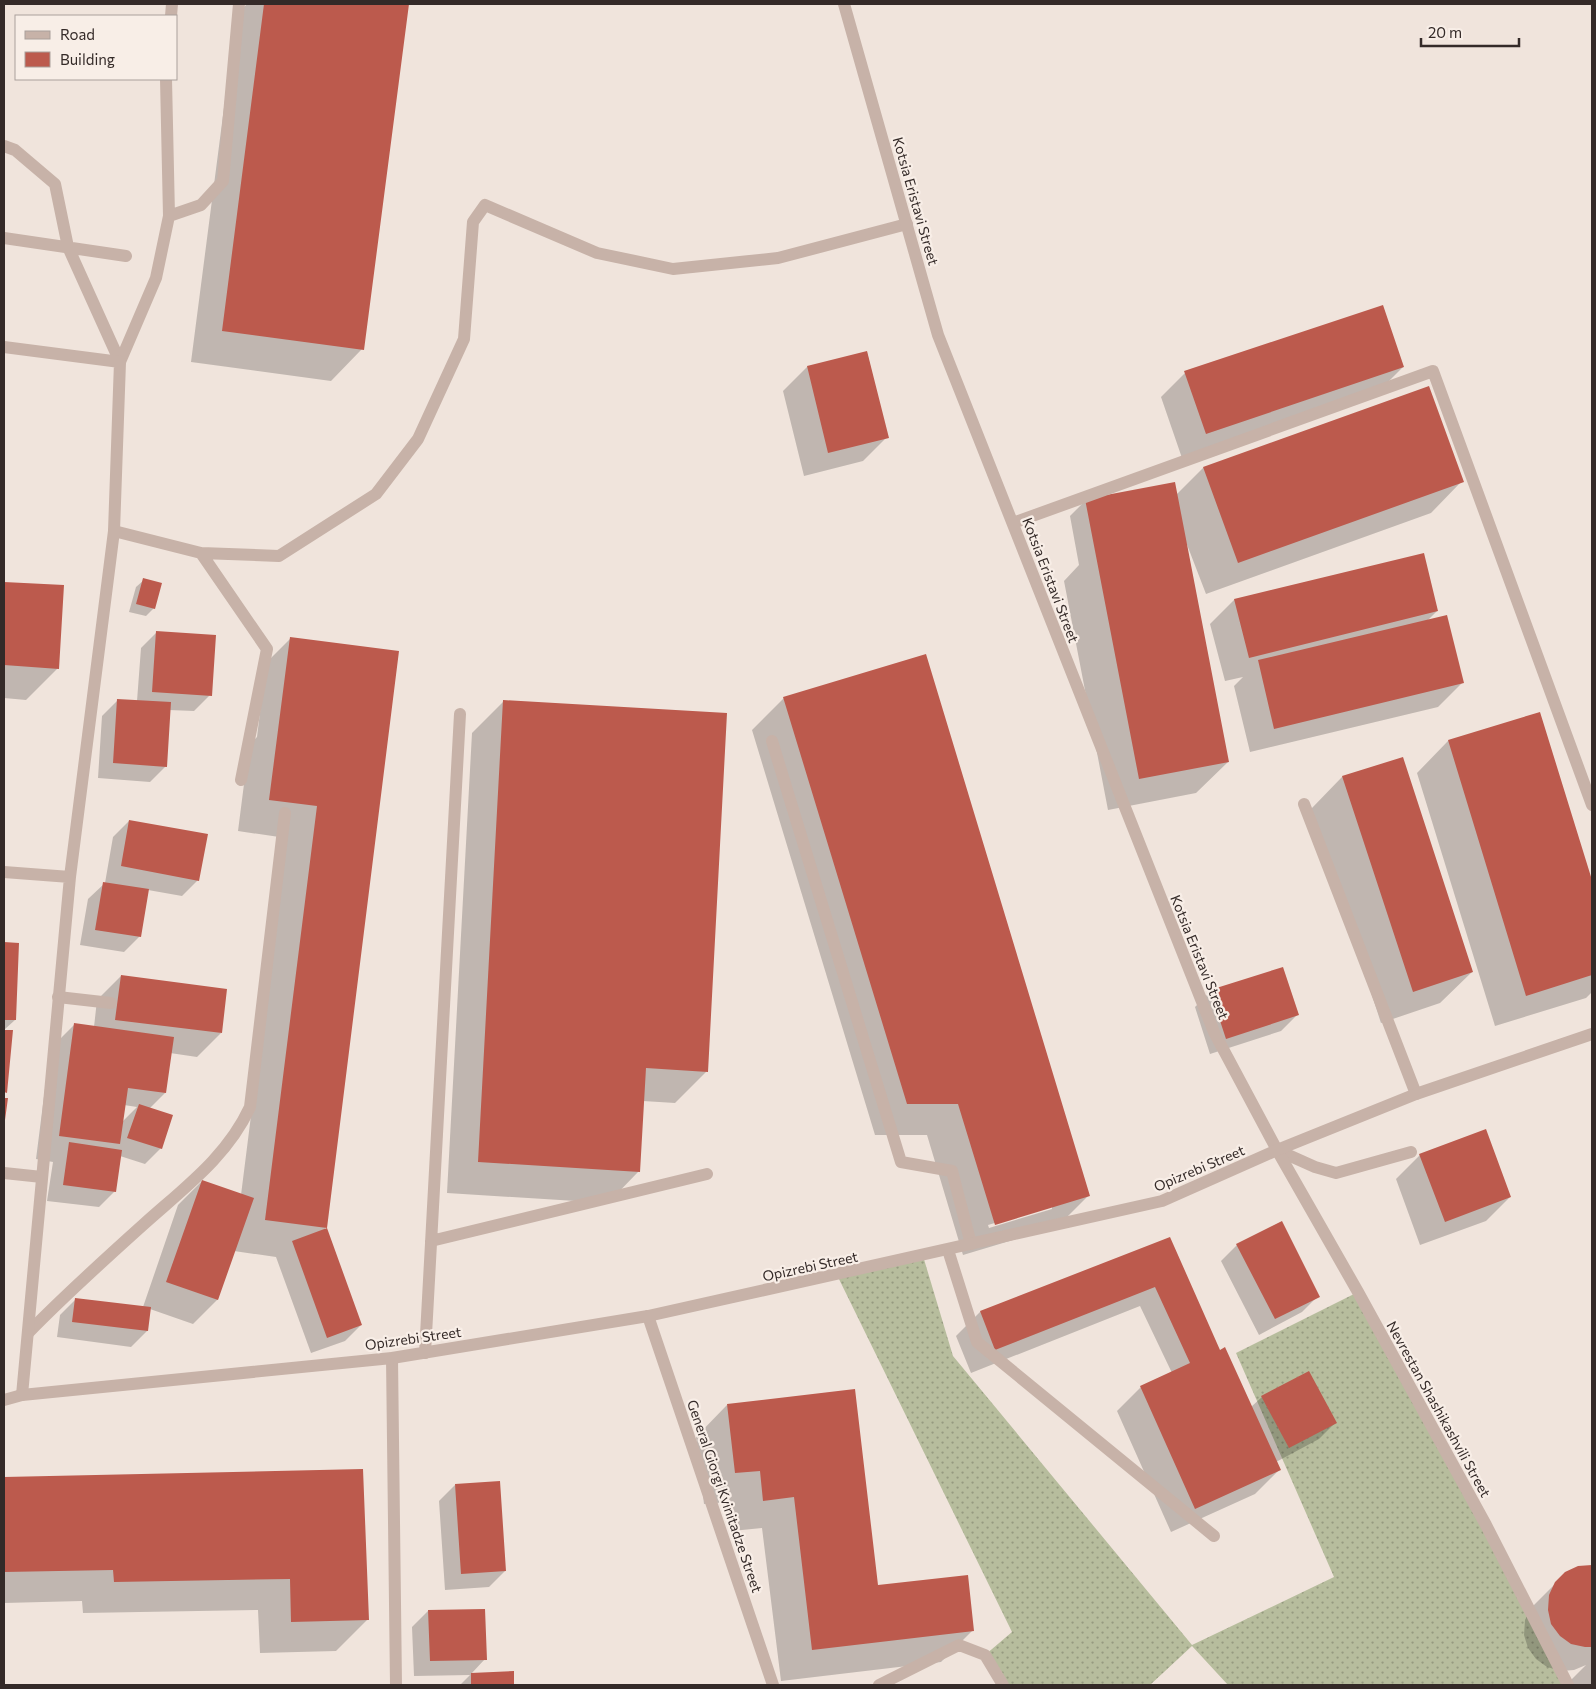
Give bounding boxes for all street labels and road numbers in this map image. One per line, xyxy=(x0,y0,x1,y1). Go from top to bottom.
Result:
street label: Kotsia Eristavi Street xyxy=(890,135,943,267)
street label: Kotsia Eristavi Street xyxy=(1019,515,1083,645)
street label: Kotsia Eristavi Street xyxy=(1167,892,1233,1022)
street label: Opizrebi Street xyxy=(1151,1141,1247,1195)
street label: Opizrebi Street xyxy=(761,1248,860,1284)
street label: Nevrestan Shashikashvili Street xyxy=(1383,1318,1495,1500)
street label: Opizrebi Street xyxy=(364,1323,463,1353)
street label: General Giorgi Kvinitadze Street xyxy=(684,1397,766,1595)

